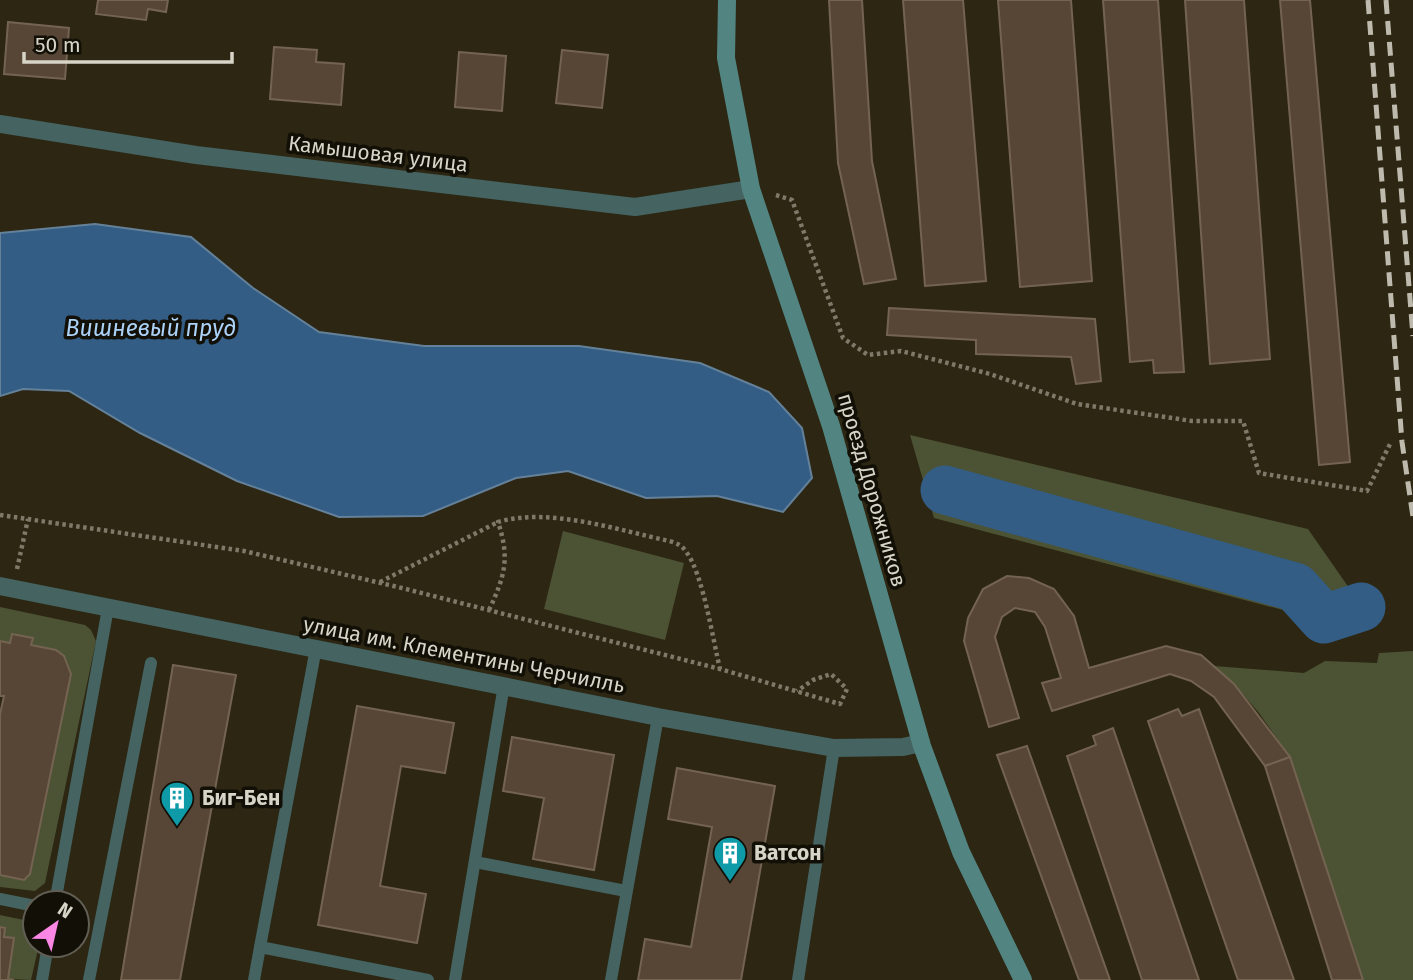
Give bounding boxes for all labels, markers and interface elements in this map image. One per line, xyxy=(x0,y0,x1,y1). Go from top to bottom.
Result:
scale bar xyxy=(24,21,233,65)
text: 50 m xyxy=(35,32,81,58)
street label: Камышовая улица xyxy=(287,130,469,178)
water label: Вишневый пруд xyxy=(66,314,236,342)
street label: проезд Дорожников xyxy=(832,390,912,590)
street label: улица им. Клементины Черчилль xyxy=(301,611,627,699)
building icon: Биг-Бен xyxy=(158,779,196,828)
place label: Биг-Бен xyxy=(202,785,280,811)
building icon: Ватсон xyxy=(711,834,749,883)
place label: Ватсон xyxy=(754,840,822,866)
north arrow xyxy=(21,889,91,959)
text: N xyxy=(54,897,77,923)

